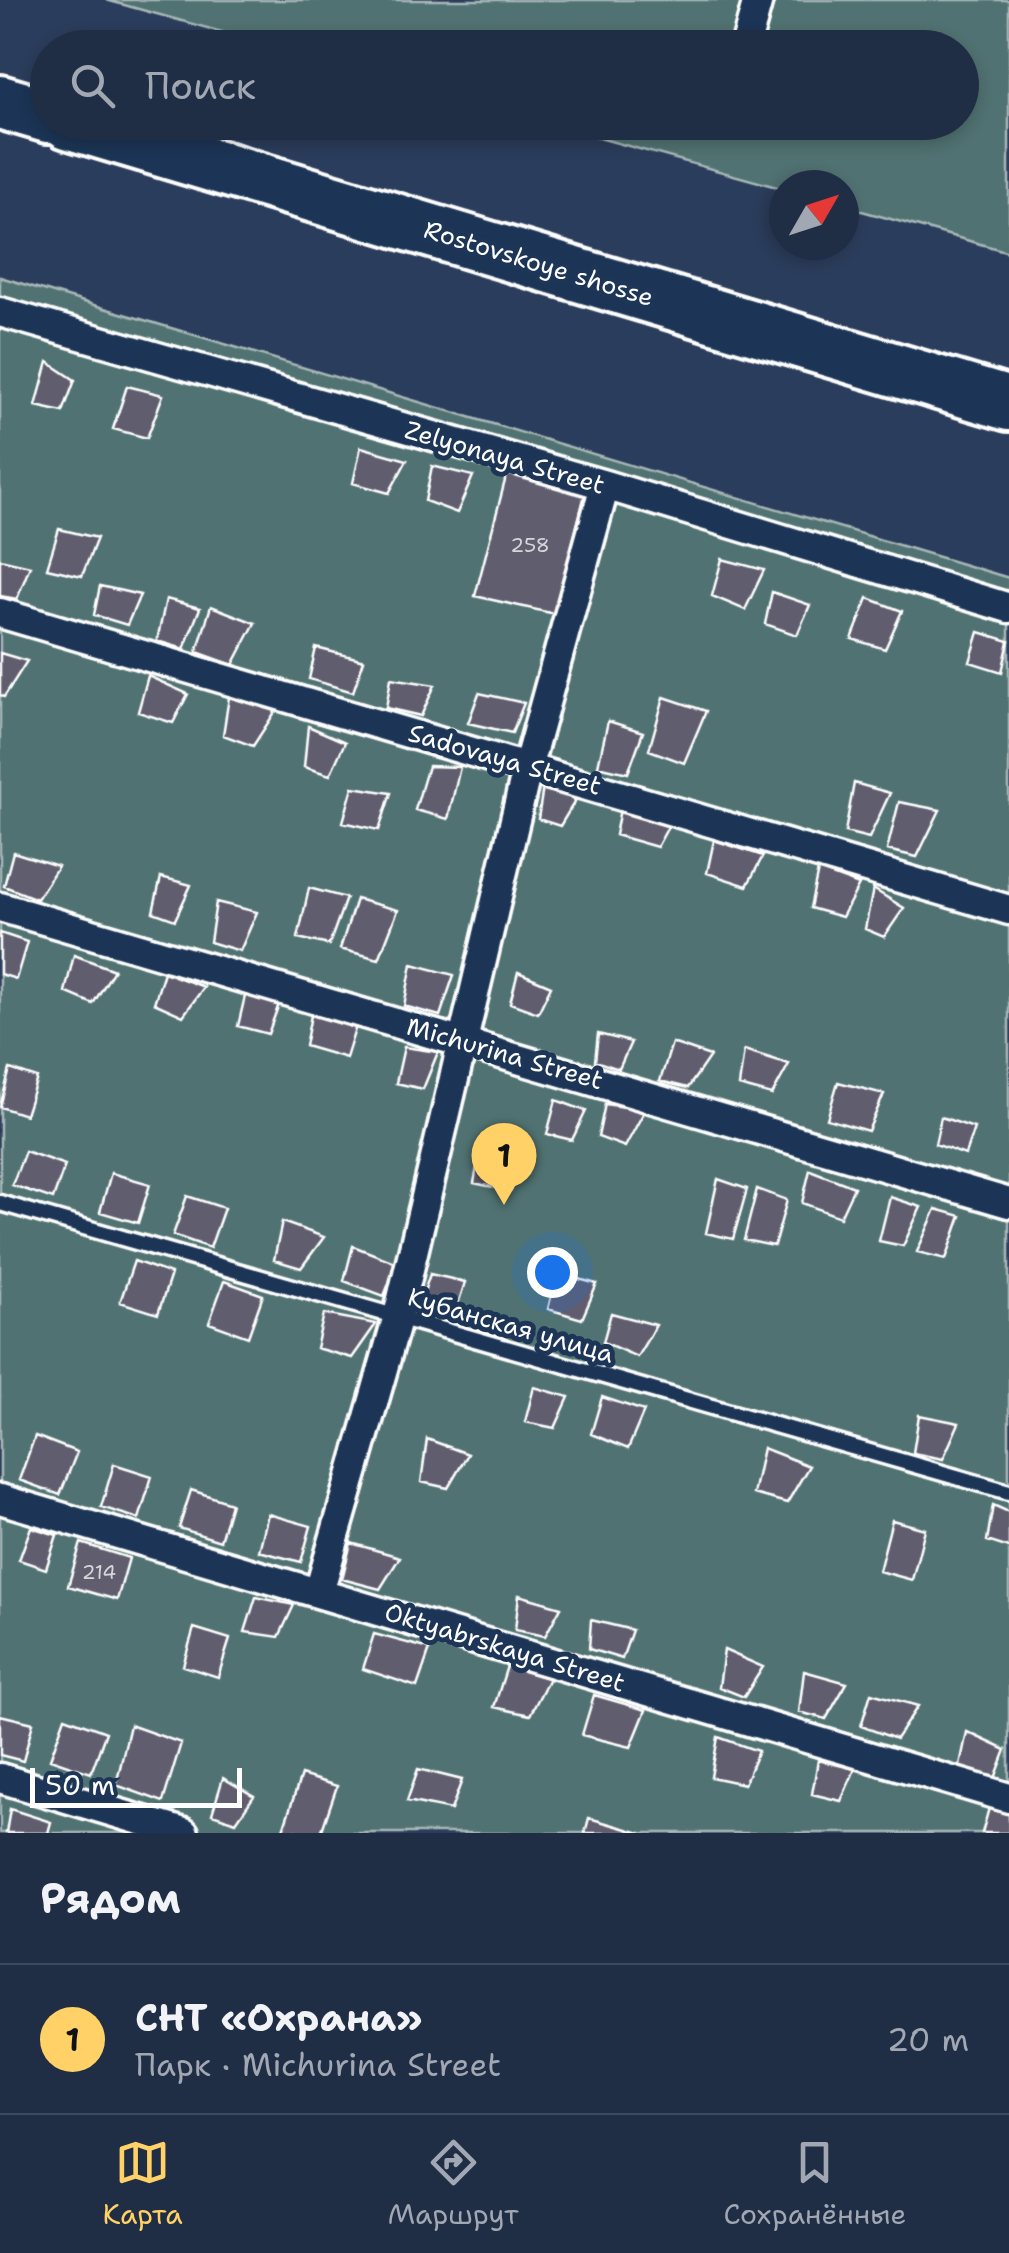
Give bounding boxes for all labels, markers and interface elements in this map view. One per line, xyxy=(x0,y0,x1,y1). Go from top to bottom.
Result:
search box xyxy=(30,30,979,140)
icon: search xyxy=(65,58,120,113)
text: Поиск xyxy=(145,60,256,111)
north arrow xyxy=(769,170,859,260)
street label: Rostovskoye shosse xyxy=(420,212,658,314)
street label: Zelyonaya Street xyxy=(401,412,609,502)
house number: 258 xyxy=(510,532,550,558)
street label: Sadovaya Street xyxy=(405,715,605,803)
street label: Michurina Street xyxy=(403,1009,607,1097)
pin: 1 xyxy=(472,1122,536,1205)
your location xyxy=(527,1247,578,1298)
street label: Кубанская улица xyxy=(404,1279,618,1371)
house number: 214 xyxy=(82,1559,116,1585)
street label: Oktyabrskaya Street xyxy=(381,1594,629,1700)
scale bar xyxy=(30,1763,242,1808)
text: 50 m xyxy=(45,1766,115,1804)
text: Рядом xyxy=(40,1870,181,1926)
text: СНТ «Охрана» xyxy=(135,1992,422,2043)
text: 1 xyxy=(65,2018,80,2061)
text: 20 m xyxy=(887,2018,969,2061)
text: Парк · Michurina Street xyxy=(135,2043,501,2086)
tab: Карта xyxy=(103,2135,183,2233)
tab: Маршрут xyxy=(388,2135,518,2233)
tab: Сохранённые xyxy=(724,2135,906,2233)

